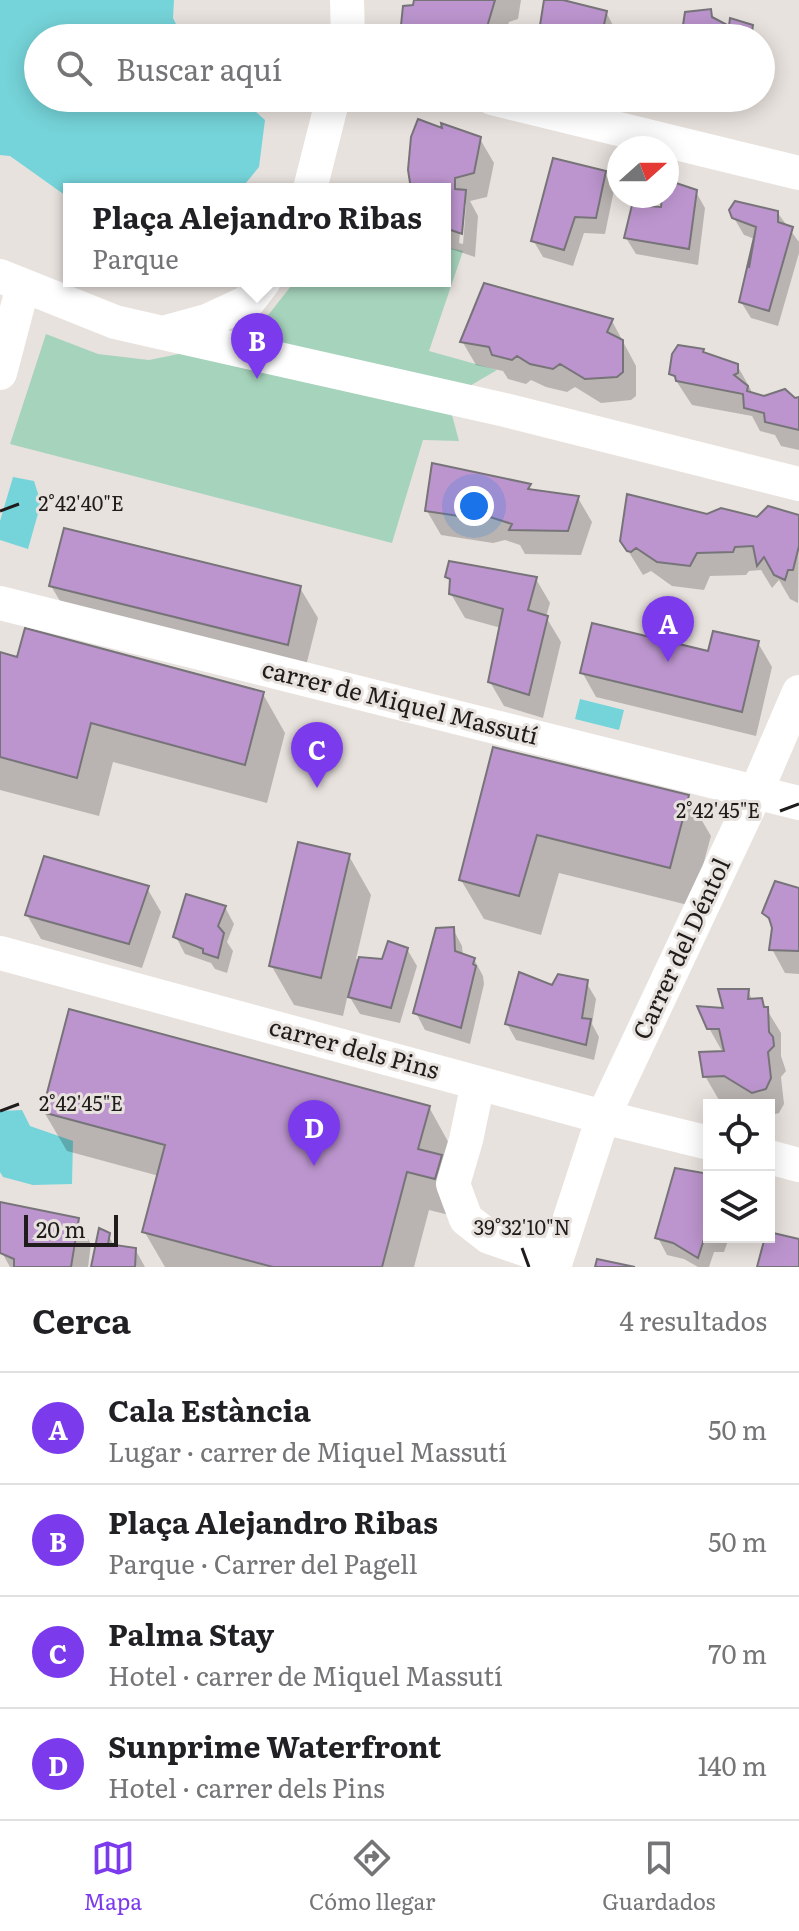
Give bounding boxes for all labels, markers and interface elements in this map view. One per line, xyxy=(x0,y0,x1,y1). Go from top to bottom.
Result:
search box xyxy=(24,24,775,112)
icon: search xyxy=(52,46,96,90)
text: Buscar aquí xyxy=(116,46,282,90)
north arrow xyxy=(607,136,679,208)
popup xyxy=(63,183,451,287)
text: Plaça Alejandro Ribas xyxy=(92,194,422,238)
text: Parque xyxy=(92,238,179,277)
pin: B xyxy=(231,313,283,379)
your location xyxy=(454,486,494,526)
text: 2°42'40"E xyxy=(38,487,124,517)
pin: A xyxy=(642,596,694,662)
street label: carrer de Miquel Massutí xyxy=(259,649,542,752)
pin: C xyxy=(291,722,343,788)
text: 2°42'45"E xyxy=(676,794,760,824)
street label: Carrer del Déntol xyxy=(622,851,737,1044)
street label: carrer dels Pins xyxy=(266,1007,444,1086)
text: 2°42'45"E xyxy=(39,1087,123,1117)
map controls xyxy=(703,1099,775,1243)
button: locate xyxy=(703,1099,775,1171)
pin: D xyxy=(288,1100,340,1166)
button: layers xyxy=(703,1171,775,1243)
scale bar xyxy=(24,1211,118,1247)
text: 39°32'10"N xyxy=(473,1211,571,1241)
text: 20 m xyxy=(36,1212,86,1245)
text: Cerca xyxy=(32,1294,131,1344)
text: 4 resultados xyxy=(619,1300,767,1339)
text: Cala Estància xyxy=(108,1387,311,1431)
text: A xyxy=(48,1409,68,1448)
text: 50 m xyxy=(708,1409,767,1448)
text: Lugar · carrer de Miquel Massutí xyxy=(108,1431,507,1470)
text: Plaça Alejandro Ribas xyxy=(108,1499,438,1543)
text: B xyxy=(49,1521,67,1560)
text: 50 m xyxy=(708,1521,767,1560)
text: Parque · Carrer del Pagell xyxy=(108,1543,417,1582)
text: Palma Stay xyxy=(108,1611,274,1655)
text: C xyxy=(49,1633,67,1672)
text: 70 m xyxy=(708,1633,767,1672)
text: Hotel · carrer de Miquel Massutí xyxy=(108,1655,503,1694)
text: Sunprime Waterfront xyxy=(108,1723,441,1767)
text: D xyxy=(48,1745,68,1784)
text: 140 m xyxy=(698,1745,767,1784)
text: Hotel · carrer dels Pins xyxy=(108,1767,385,1806)
tab: Mapa xyxy=(83,1836,142,1917)
tab: Cómo llegar xyxy=(309,1836,436,1917)
tab: Guardados xyxy=(602,1836,716,1917)

